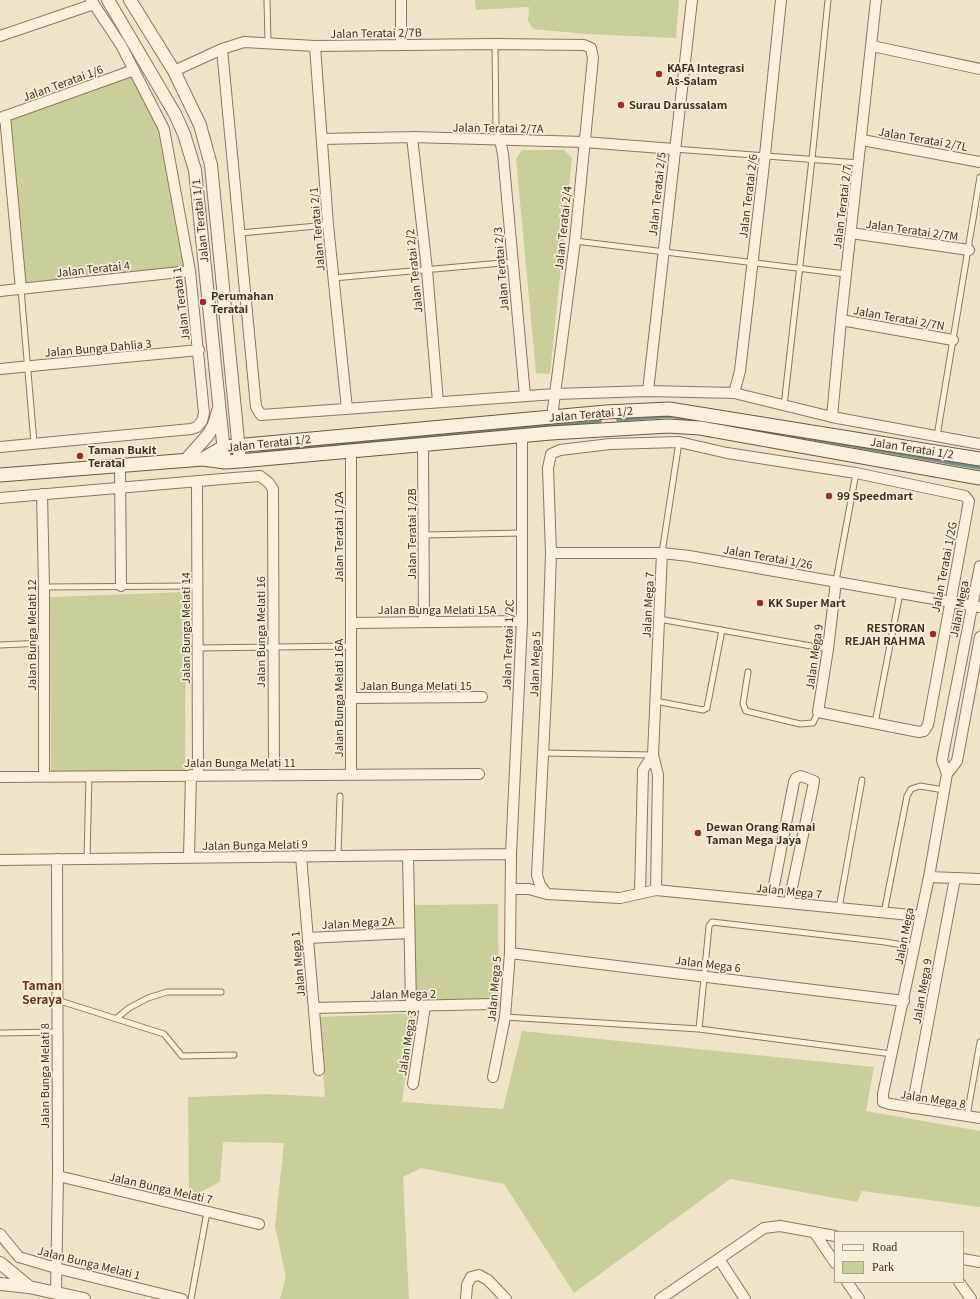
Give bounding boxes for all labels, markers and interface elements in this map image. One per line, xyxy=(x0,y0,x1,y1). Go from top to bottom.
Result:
street label: Jalan Teratai 2/7B xyxy=(330,26,422,40)
place label: KAFA Integrasi As-Salam xyxy=(667,61,744,87)
street label: Jalan Teratai 1/6 xyxy=(21,62,105,104)
marker: KAFA Integrasi As-Salam xyxy=(654,69,664,79)
place label: Surau Darussalam xyxy=(629,98,727,112)
marker: Surau Darussalam xyxy=(616,100,626,110)
street label: Jalan Teratai 2/7A xyxy=(452,121,544,135)
street label: Jalan Teratai 2/7L xyxy=(877,125,969,153)
street label: Jalan Teratai 2/5 xyxy=(646,151,668,237)
street label: Jalan Teratai 2/6 xyxy=(736,153,760,239)
street label: Jalan Teratai 2/7 xyxy=(830,164,854,250)
street label: Jalan Teratai 1/1 xyxy=(189,178,211,264)
street label: Jalan Teratai 2/4 xyxy=(552,185,574,271)
street label: Jalan Teratai 2/1 xyxy=(307,186,327,272)
street label: Jalan Teratai 2/7M xyxy=(865,217,959,243)
street label: Jalan Teratai 2/3 xyxy=(491,226,511,312)
street label: Jalan Teratai 2/2 xyxy=(403,228,425,314)
street label: Jalan Teratai 4 xyxy=(56,259,130,279)
street label: Jalan Teratai 1 xyxy=(170,266,192,342)
place label: Perumahan Teratai xyxy=(211,289,274,315)
marker: Perumahan Teratai xyxy=(198,297,208,307)
street label: Jalan Teratai 2/7N xyxy=(852,303,946,333)
street label: Jalan Bunga Dahlia 3 xyxy=(44,337,152,359)
street label: Jalan Teratai 1/2 xyxy=(548,404,634,424)
street label: Jalan Teratai 1/2 xyxy=(226,432,312,454)
street label: Jalan Teratai 1/2 xyxy=(869,435,955,461)
place label: Taman Bukit Teratai xyxy=(88,443,156,469)
marker: Taman Bukit Teratai xyxy=(75,451,85,461)
street label: Jalan Teratai 1/2B xyxy=(405,488,419,580)
place label: 99 Speedmart xyxy=(837,489,913,503)
street label: Jalan Teratai 1/2A xyxy=(332,491,346,583)
marker: 99 Speedmart xyxy=(824,491,834,501)
street label: Jalan Teratai 1/2G xyxy=(929,521,959,613)
street label: Jalan Teratai 1/26 xyxy=(722,543,814,571)
street label: Jalan Bunga Melati 14 xyxy=(179,572,193,684)
street label: Jalan Mega 7 xyxy=(640,572,656,638)
street label: Jalan Bunga Melati 16 xyxy=(254,576,268,688)
street label: Jalan Bunga Melati 12 xyxy=(25,579,39,691)
street label: Jalan Mega xyxy=(947,579,971,639)
place label: KK Super Mart xyxy=(768,596,846,610)
marker: KK Super Mart xyxy=(755,598,765,608)
street label: Jalan Teratai 1/2C xyxy=(500,599,516,691)
street label: Jalan Bunga Melati 15A xyxy=(378,603,496,617)
place label: RESTORAN REJAH RAＨMA xyxy=(845,621,925,647)
street label: Jalan Mega 9 xyxy=(803,623,825,691)
marker: RESTORAN REJAH RAＨMA xyxy=(928,629,938,639)
street label: Jalan Mega 5 xyxy=(527,631,543,697)
street label: Jalan Bunga Melati 16A xyxy=(332,639,346,757)
street label: Jalan Bunga Melati 15 xyxy=(360,679,472,693)
street label: Jalan Bunga Melati 11 xyxy=(184,756,296,770)
place label: Dewan Orang Ramai Taman Mega Jaya xyxy=(706,820,815,846)
marker: Dewan Orang Ramai Taman Mega Jaya xyxy=(693,828,703,838)
street label: Jalan Bunga Melati 9 xyxy=(202,837,308,853)
street label: Jalan Mega 7 xyxy=(755,881,823,901)
street label: Jalan Mega xyxy=(892,906,916,966)
street label: Jalan Mega 2A xyxy=(321,915,395,931)
street label: Jalan Mega 1 xyxy=(289,930,307,998)
street label: Jalan Mega 6 xyxy=(674,953,742,975)
street label: Jalan Mega 5 xyxy=(485,955,503,1023)
street label: Jalan Mega 9 xyxy=(910,957,934,1025)
district label: Taman Seraya xyxy=(22,978,62,1006)
street label: Jalan Mega 2 xyxy=(370,987,436,1001)
street label: Jalan Mega 3 xyxy=(395,1009,419,1077)
street label: Jalan Bunga Melati 8 xyxy=(38,1023,52,1129)
street label: Jalan Mega 8 xyxy=(899,1087,967,1111)
street label: Jalan Bunga Melati 7 xyxy=(108,1170,214,1206)
legend xyxy=(834,1231,964,1283)
text: Road xyxy=(872,1240,897,1254)
street label: Jalan Bunga Melati 1 xyxy=(36,1244,142,1282)
text: Park xyxy=(872,1260,894,1274)

